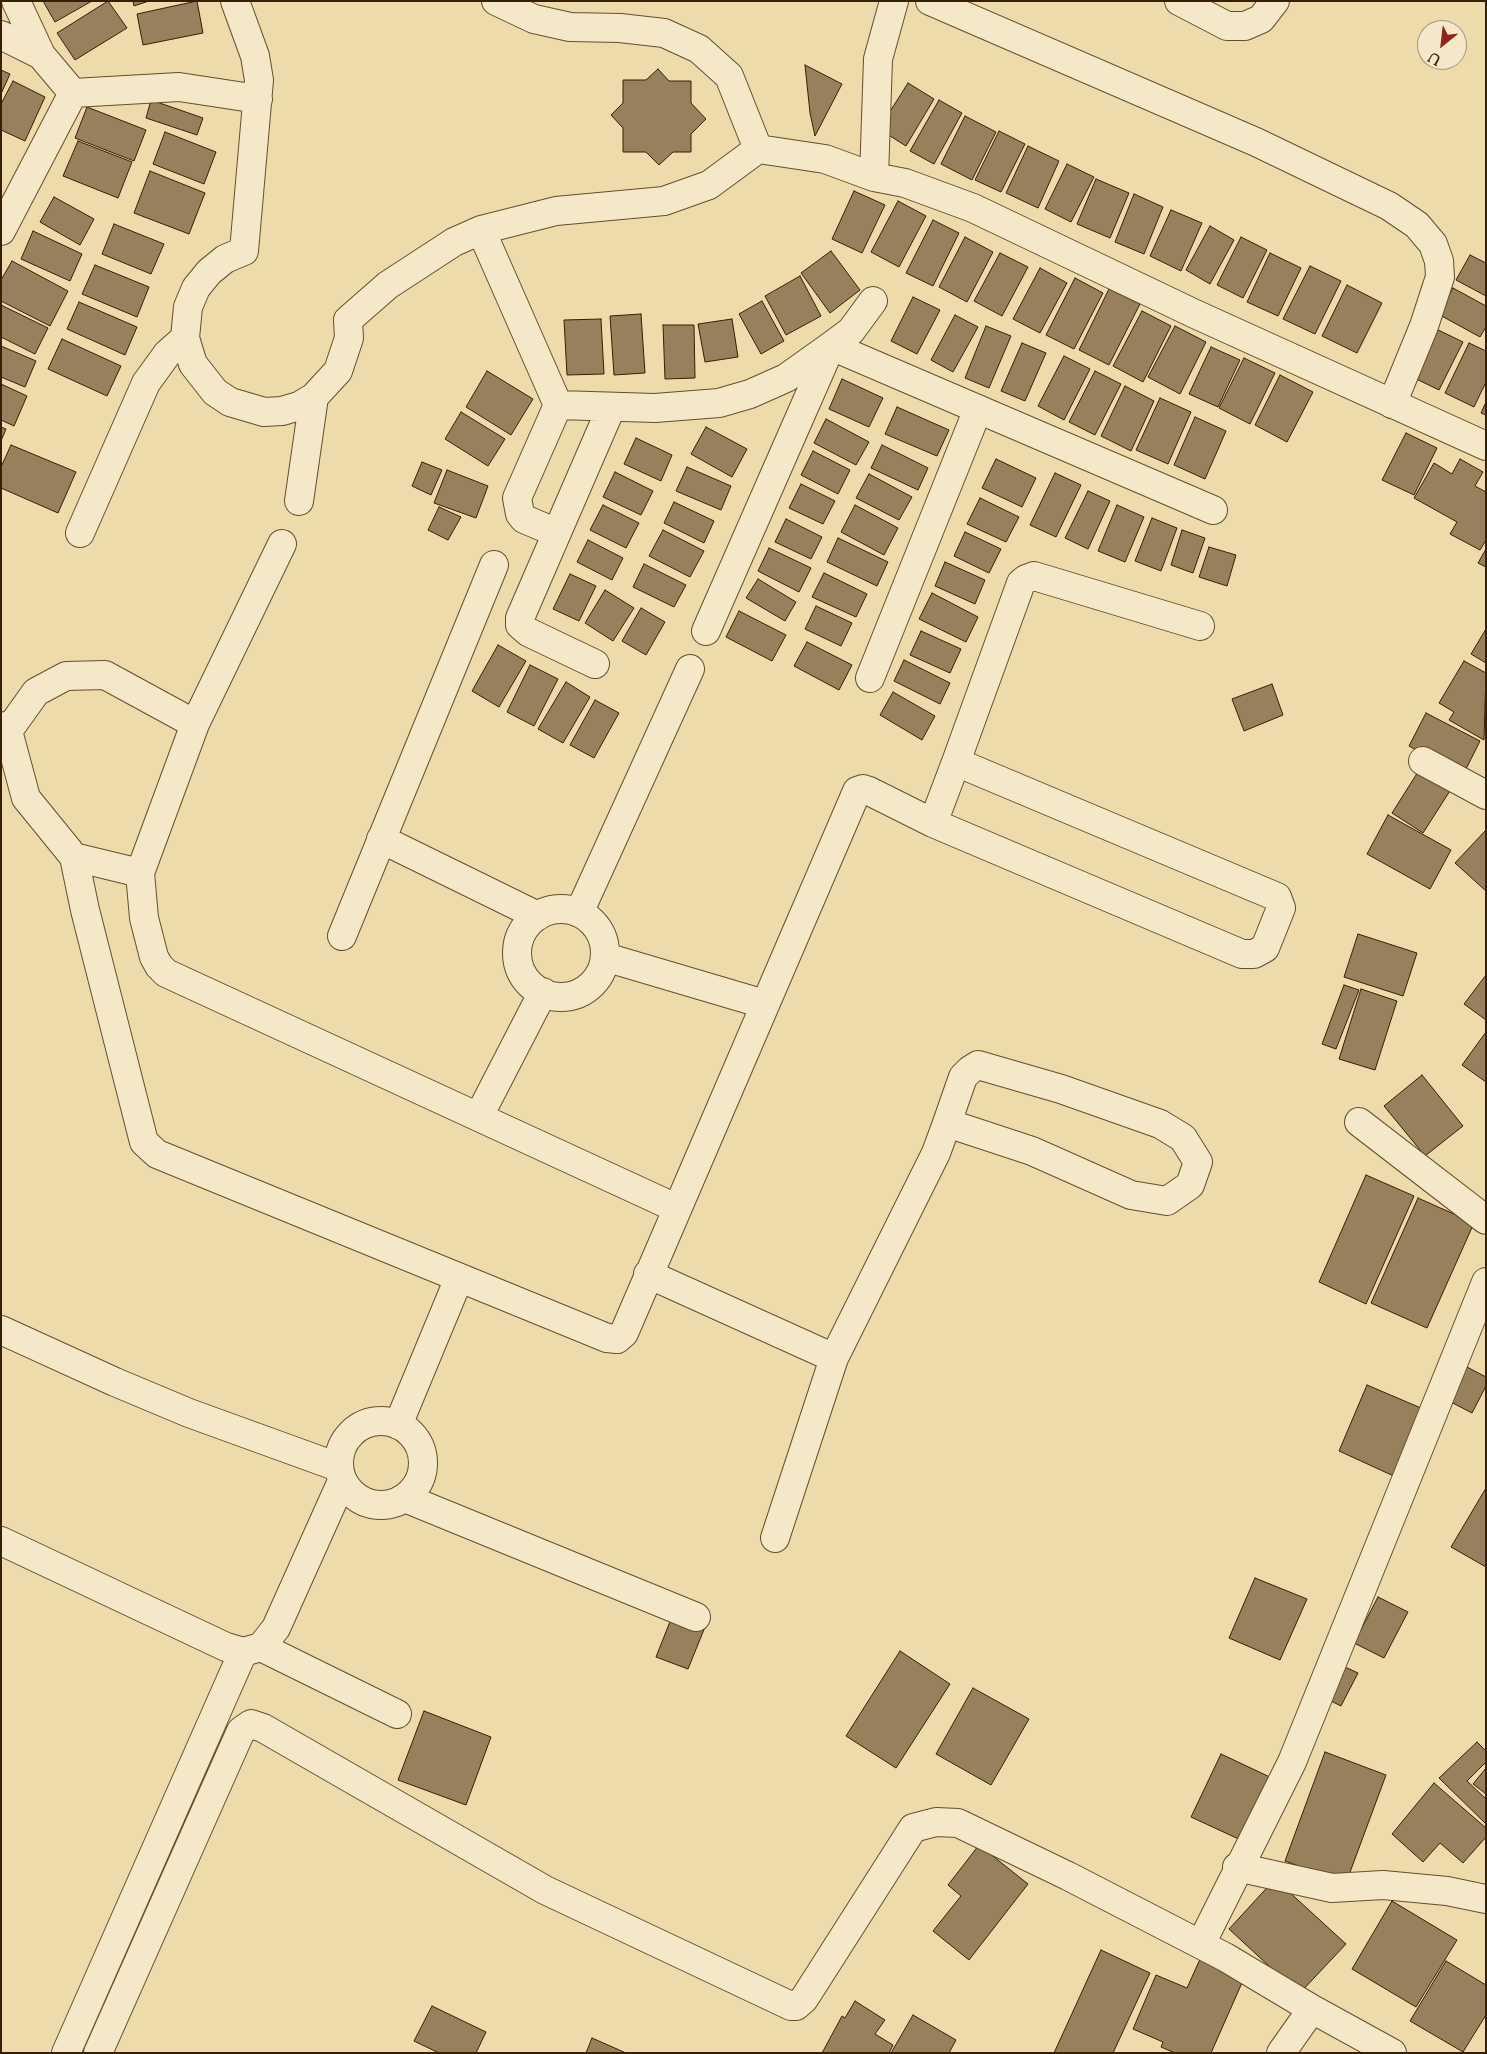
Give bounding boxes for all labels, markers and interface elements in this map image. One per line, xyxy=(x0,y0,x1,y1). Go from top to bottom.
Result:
north arrow xyxy=(1417,20,1467,70)
text: U xyxy=(1425,46,1445,69)

